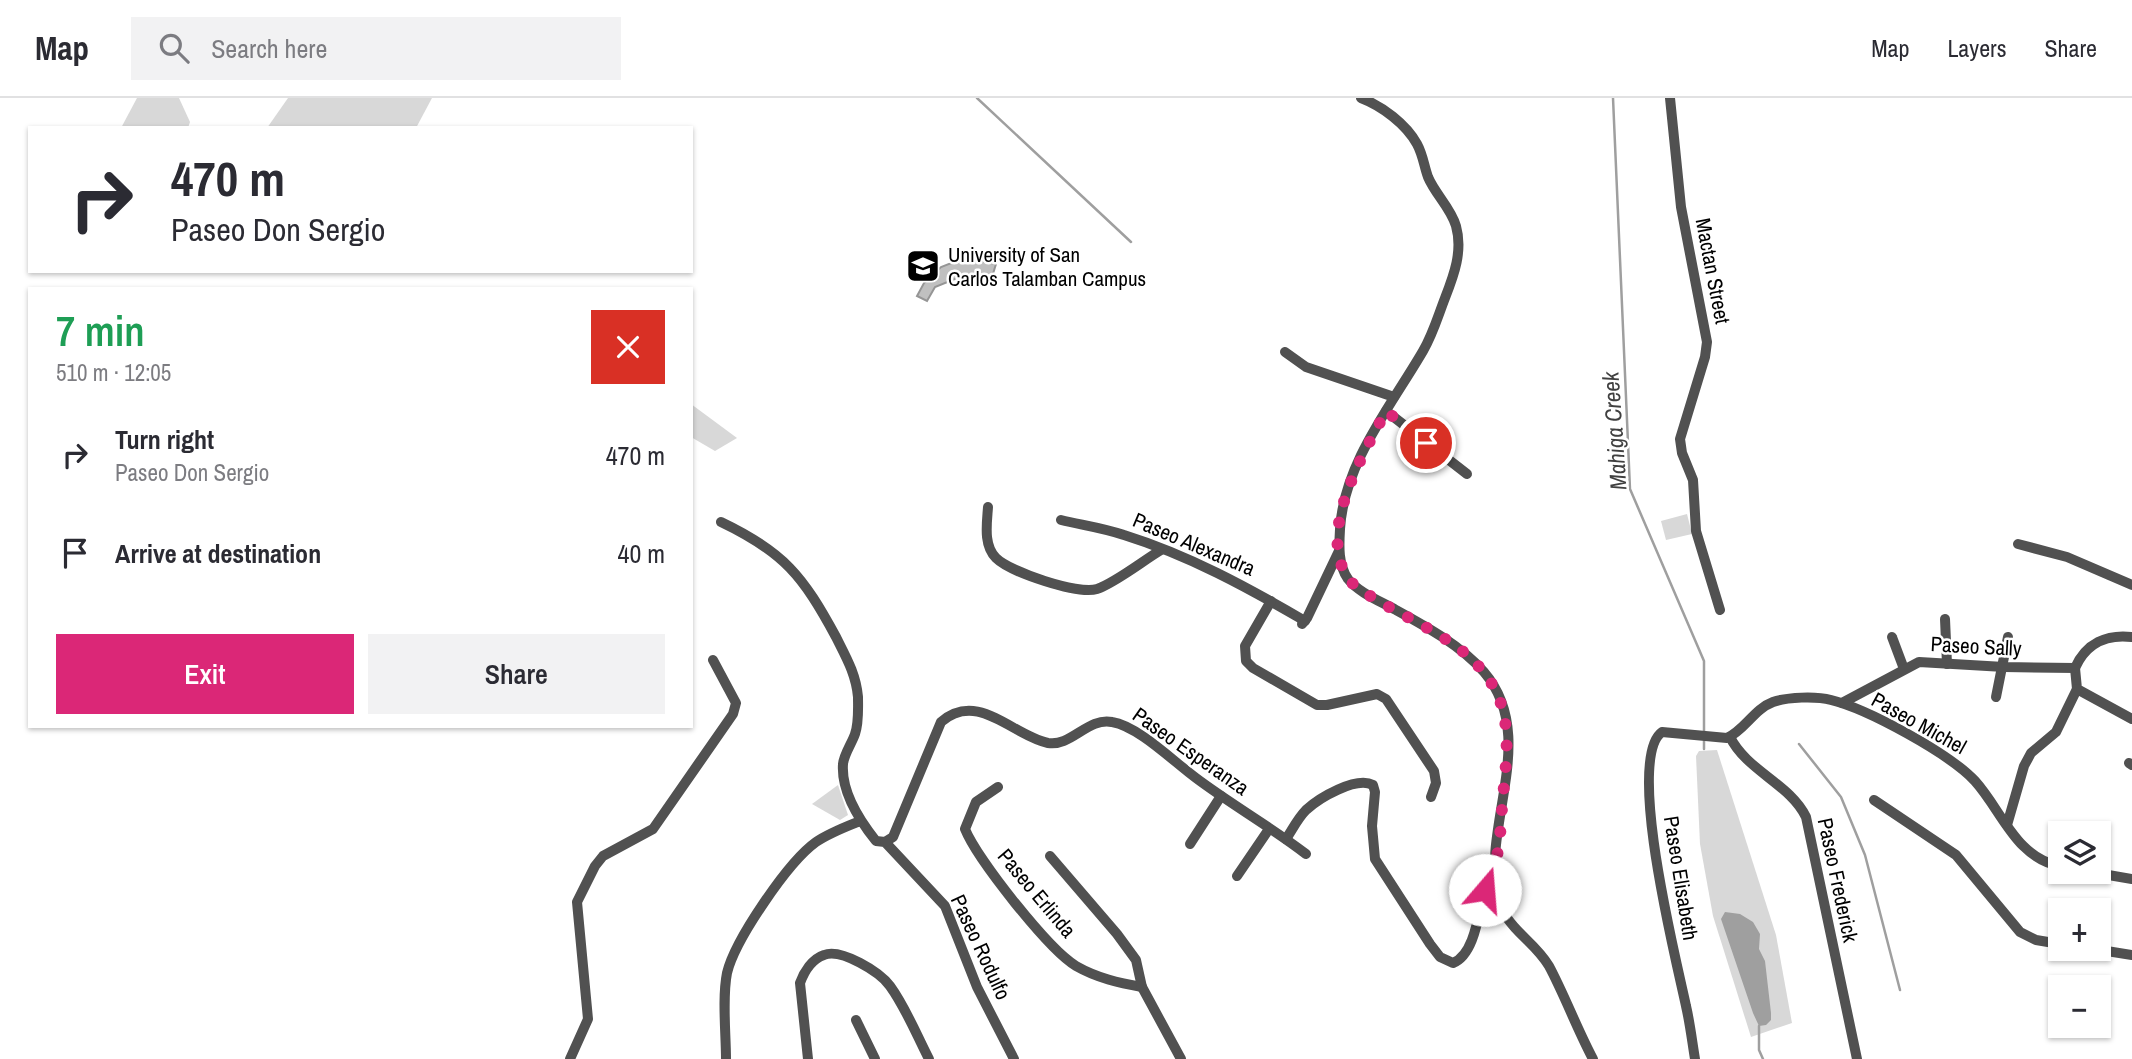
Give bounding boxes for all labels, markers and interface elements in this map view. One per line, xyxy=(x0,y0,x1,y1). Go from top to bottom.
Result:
search box xyxy=(131,17,621,80)
text: Map xyxy=(35,26,89,70)
icon: search xyxy=(155,29,193,67)
text: Search here xyxy=(211,31,327,66)
text: Map xyxy=(1871,32,1909,64)
text: Layers xyxy=(1947,32,2006,64)
text: Share xyxy=(2044,32,2097,64)
text: 470 m xyxy=(171,145,285,211)
icon: right xyxy=(56,154,147,245)
text: Paseo Don Sergio xyxy=(171,208,385,251)
street label: Mactan Street xyxy=(1689,216,1738,327)
place label: University of San Carlos Talamban Campus xyxy=(948,240,1146,293)
school or university icon: University of San Carlos Talamban Campus xyxy=(904,247,942,285)
text: 7 min xyxy=(56,303,145,359)
button: close xyxy=(591,310,665,384)
text: 510 m · 12:05 xyxy=(56,357,171,388)
water label: Mahiga Creek xyxy=(1594,369,1634,491)
pin xyxy=(1396,413,1456,473)
text: Turn right xyxy=(115,422,214,457)
icon: arrive xyxy=(1407,424,1445,462)
icon: right xyxy=(56,436,94,474)
text: 470 m xyxy=(606,438,665,473)
text: Paseo Don Sergio xyxy=(115,457,269,488)
street label: Paseo Alexandra xyxy=(1128,505,1260,583)
icon: arrive xyxy=(56,534,94,572)
text: Arrive at destination xyxy=(115,536,321,571)
text: 40 m xyxy=(618,536,665,571)
street label: Paseo Sally xyxy=(1930,629,2023,663)
button: Exit xyxy=(56,634,354,714)
button: Share xyxy=(368,634,665,714)
street label: Paseo Michel xyxy=(1866,685,1972,761)
street label: Paseo Esperanza xyxy=(1127,700,1255,802)
street label: Paseo Elisabeth xyxy=(1657,814,1705,942)
street label: Paseo Frederick xyxy=(1811,815,1865,945)
map controls xyxy=(2048,821,2111,1038)
button: layers xyxy=(2048,821,2111,884)
street label: Paseo Erlinda xyxy=(991,842,1083,944)
position arrow xyxy=(1448,853,1522,927)
street label: Paseo Rodulfo xyxy=(944,890,1018,1004)
button: + xyxy=(2048,898,2111,961)
button: − xyxy=(2048,975,2111,1038)

